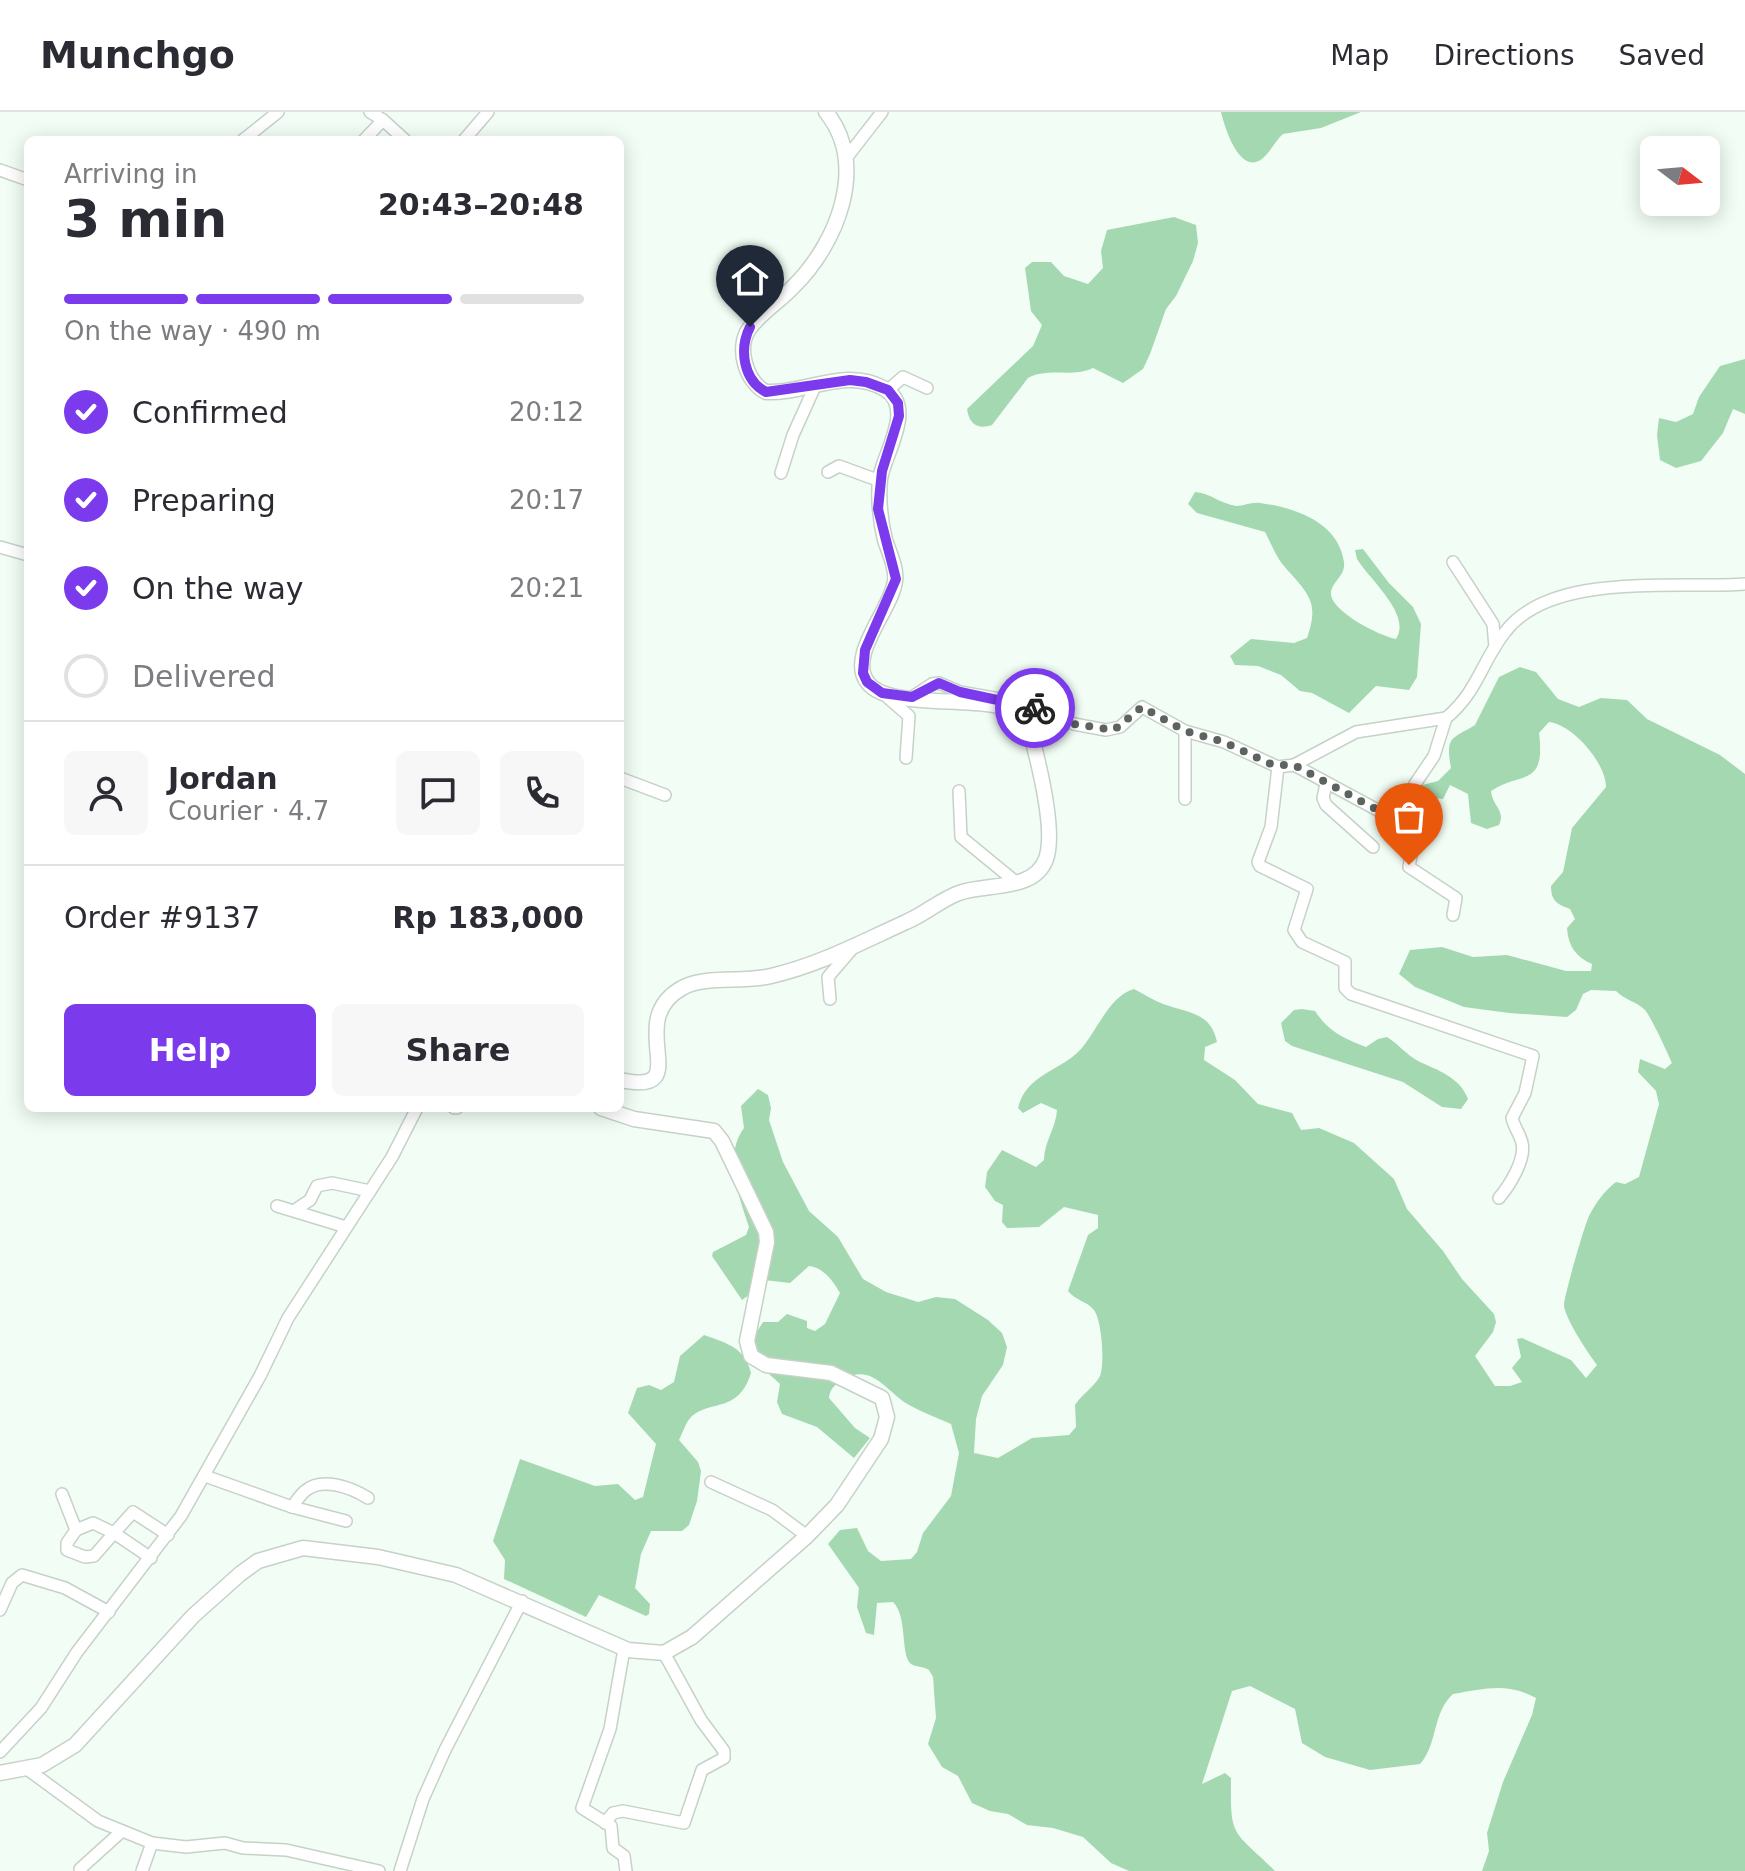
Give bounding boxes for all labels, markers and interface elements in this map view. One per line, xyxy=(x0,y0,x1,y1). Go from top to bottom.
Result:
text: Munchgo xyxy=(40,33,235,77)
text: Map xyxy=(1330,39,1389,72)
text: Directions xyxy=(1433,39,1574,72)
text: Saved xyxy=(1618,39,1705,72)
north arrow xyxy=(1640,136,1720,216)
map controls xyxy=(1640,136,1720,216)
text: Arriving in xyxy=(64,159,198,189)
text: 20:43–20:48 xyxy=(378,187,584,222)
text: 3 min xyxy=(64,189,227,249)
pin xyxy=(716,245,784,327)
icon: home xyxy=(728,257,772,301)
text: On the way · 490 m xyxy=(64,316,321,346)
icon: check xyxy=(64,390,108,434)
text: Confirmed xyxy=(132,395,288,430)
text: 20:12 xyxy=(509,397,584,427)
icon: check xyxy=(64,478,108,522)
text: Preparing xyxy=(132,483,276,518)
text: 20:17 xyxy=(509,485,584,515)
icon: check xyxy=(64,566,108,610)
text: On the way xyxy=(132,571,304,606)
text: 20:21 xyxy=(509,573,584,603)
text: Delivered xyxy=(132,659,276,694)
courier xyxy=(995,668,1075,748)
icon: bike xyxy=(1013,686,1057,730)
button: person xyxy=(64,751,148,835)
button: chat xyxy=(396,751,480,835)
button: phone xyxy=(500,751,584,835)
text: Jordan xyxy=(168,761,278,796)
pin xyxy=(1375,783,1443,865)
icon: bag xyxy=(1387,795,1431,839)
text: Courier · 4.7 xyxy=(168,796,329,826)
text: Order #9137 xyxy=(64,900,260,935)
text: Rp 183,000 xyxy=(392,900,584,935)
button: Help xyxy=(64,1004,316,1096)
button: Share xyxy=(332,1004,584,1096)

